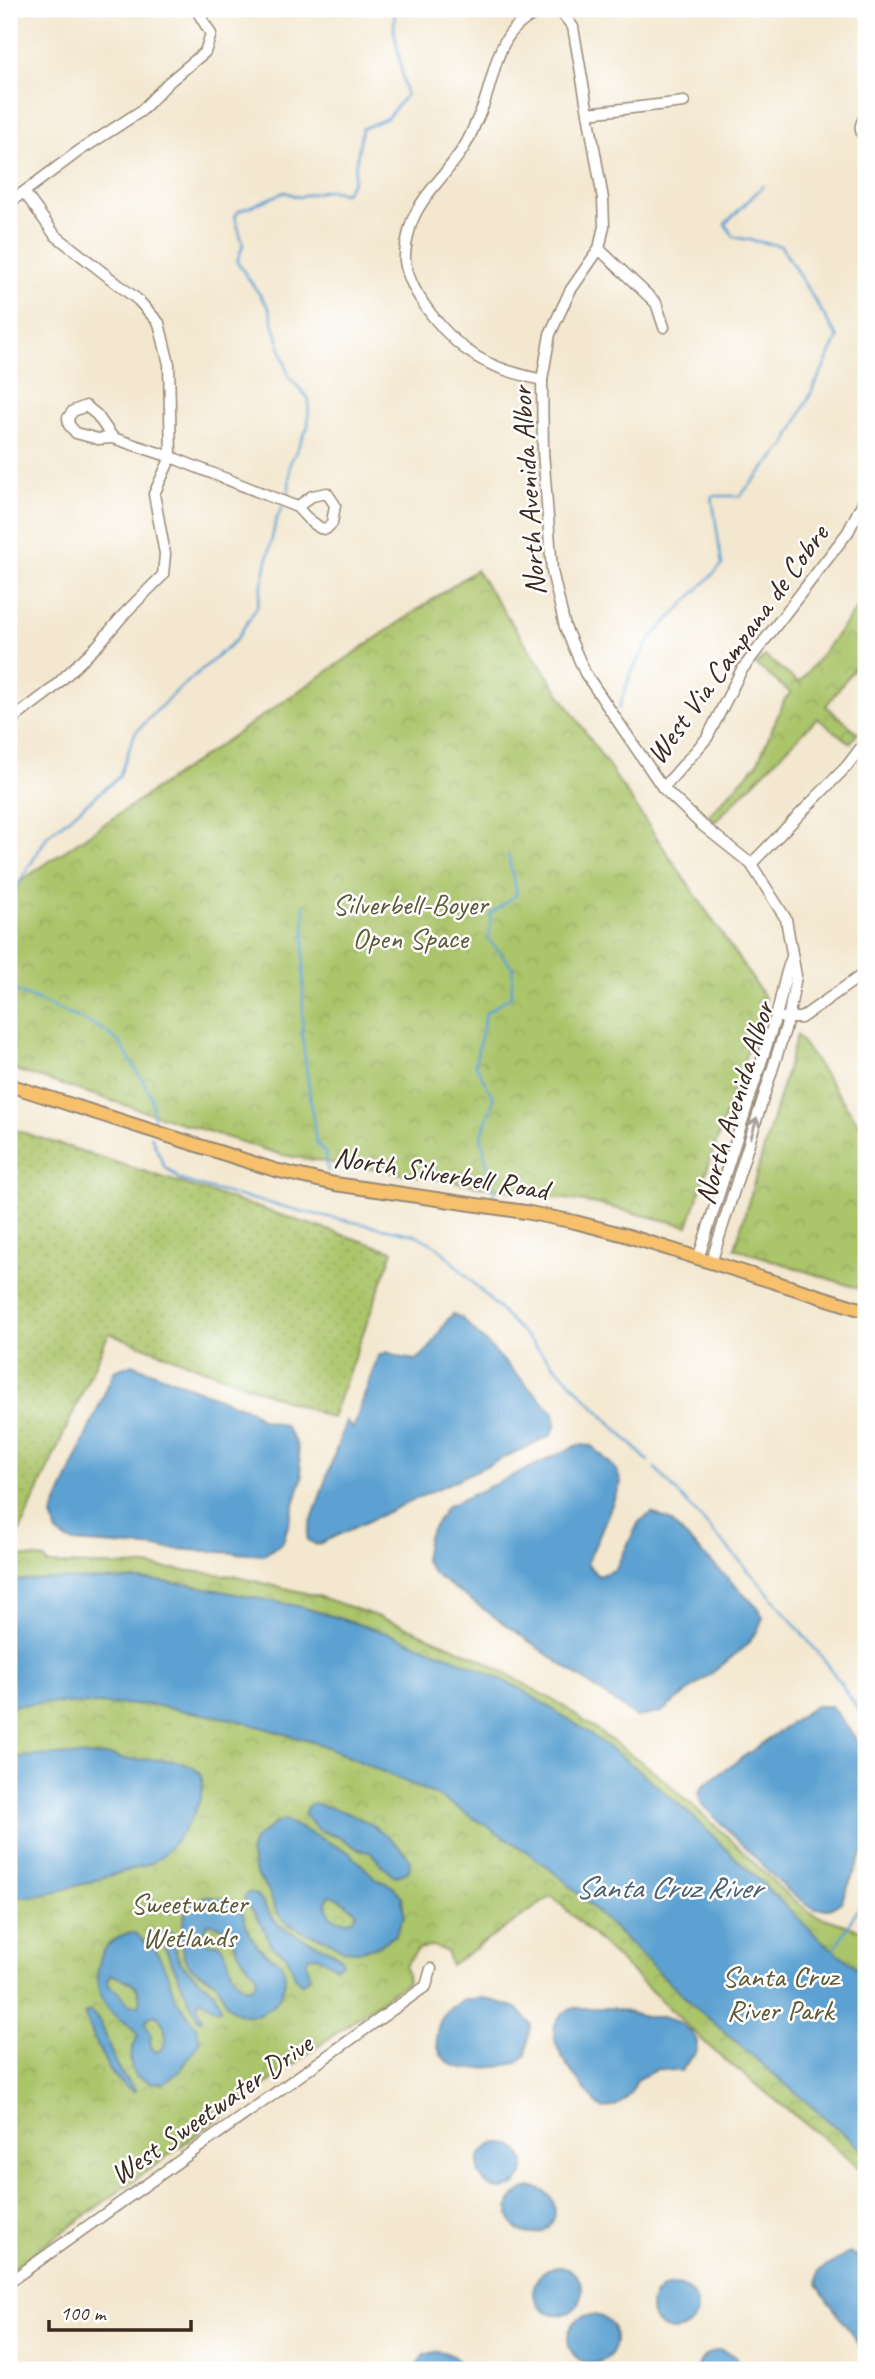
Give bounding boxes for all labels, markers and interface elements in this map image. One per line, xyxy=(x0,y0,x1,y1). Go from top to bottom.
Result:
street label: North Avenida Albor xyxy=(502,383,554,597)
street label: West Via Campana de Cobre xyxy=(637,515,838,771)
park label: Silverbell-Boyer Open Space xyxy=(332,885,490,957)
street label: North Avenida Albor xyxy=(685,995,783,1209)
one-way arrow xyxy=(748,1117,761,1139)
street label: North Silverbell Road xyxy=(331,1137,555,1209)
water label: Santa Cruz River xyxy=(575,1867,766,1908)
park label: Sweetwater Wetlands xyxy=(131,1884,250,1956)
park label: Santa Cruz River Park xyxy=(722,1957,842,2029)
street label: West Sweetwater Drive xyxy=(102,2024,321,2193)
scale bar xyxy=(49,2288,191,2332)
text: 100 m xyxy=(60,2300,107,2326)

